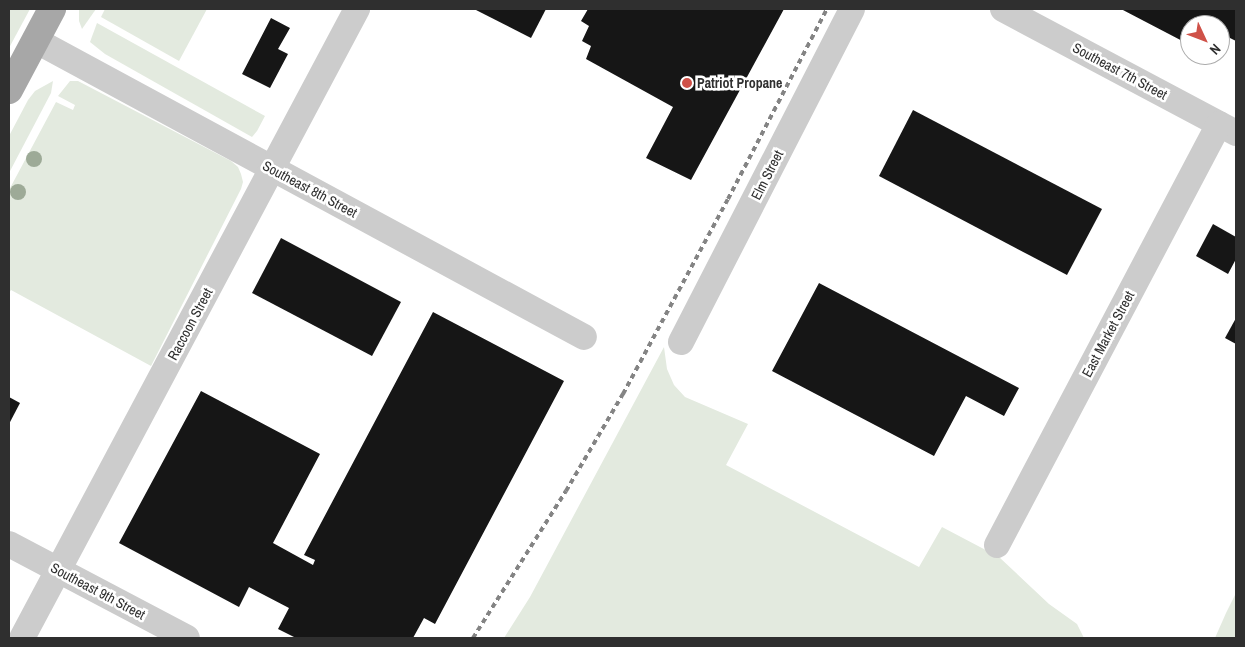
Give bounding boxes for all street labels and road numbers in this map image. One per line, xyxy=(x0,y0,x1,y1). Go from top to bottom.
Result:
street label: Southeast 7th Street xyxy=(1070,39,1170,103)
street label: Elm Street xyxy=(747,147,787,203)
street label: Southeast 8th Street xyxy=(260,157,360,221)
street label: Raccoon Street xyxy=(164,285,216,363)
street label: East Market Street xyxy=(1078,288,1138,380)
street label: Southeast 9th Street xyxy=(48,559,148,623)

